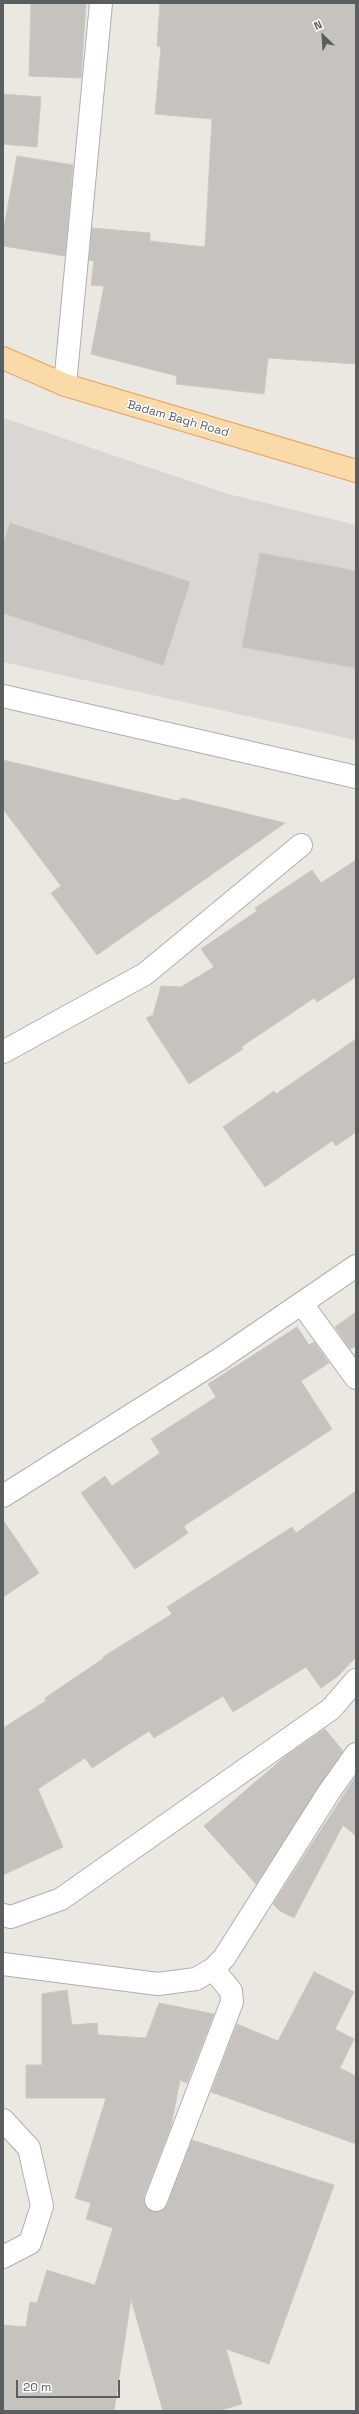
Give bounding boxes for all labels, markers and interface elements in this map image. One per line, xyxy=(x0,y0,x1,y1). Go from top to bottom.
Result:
north arrow xyxy=(303,16,343,56)
text: N xyxy=(312,17,324,33)
street label: Badam Bagh Road xyxy=(126,398,230,440)
scale bar xyxy=(18,2372,122,2398)
text: 20 m xyxy=(23,2379,51,2395)

